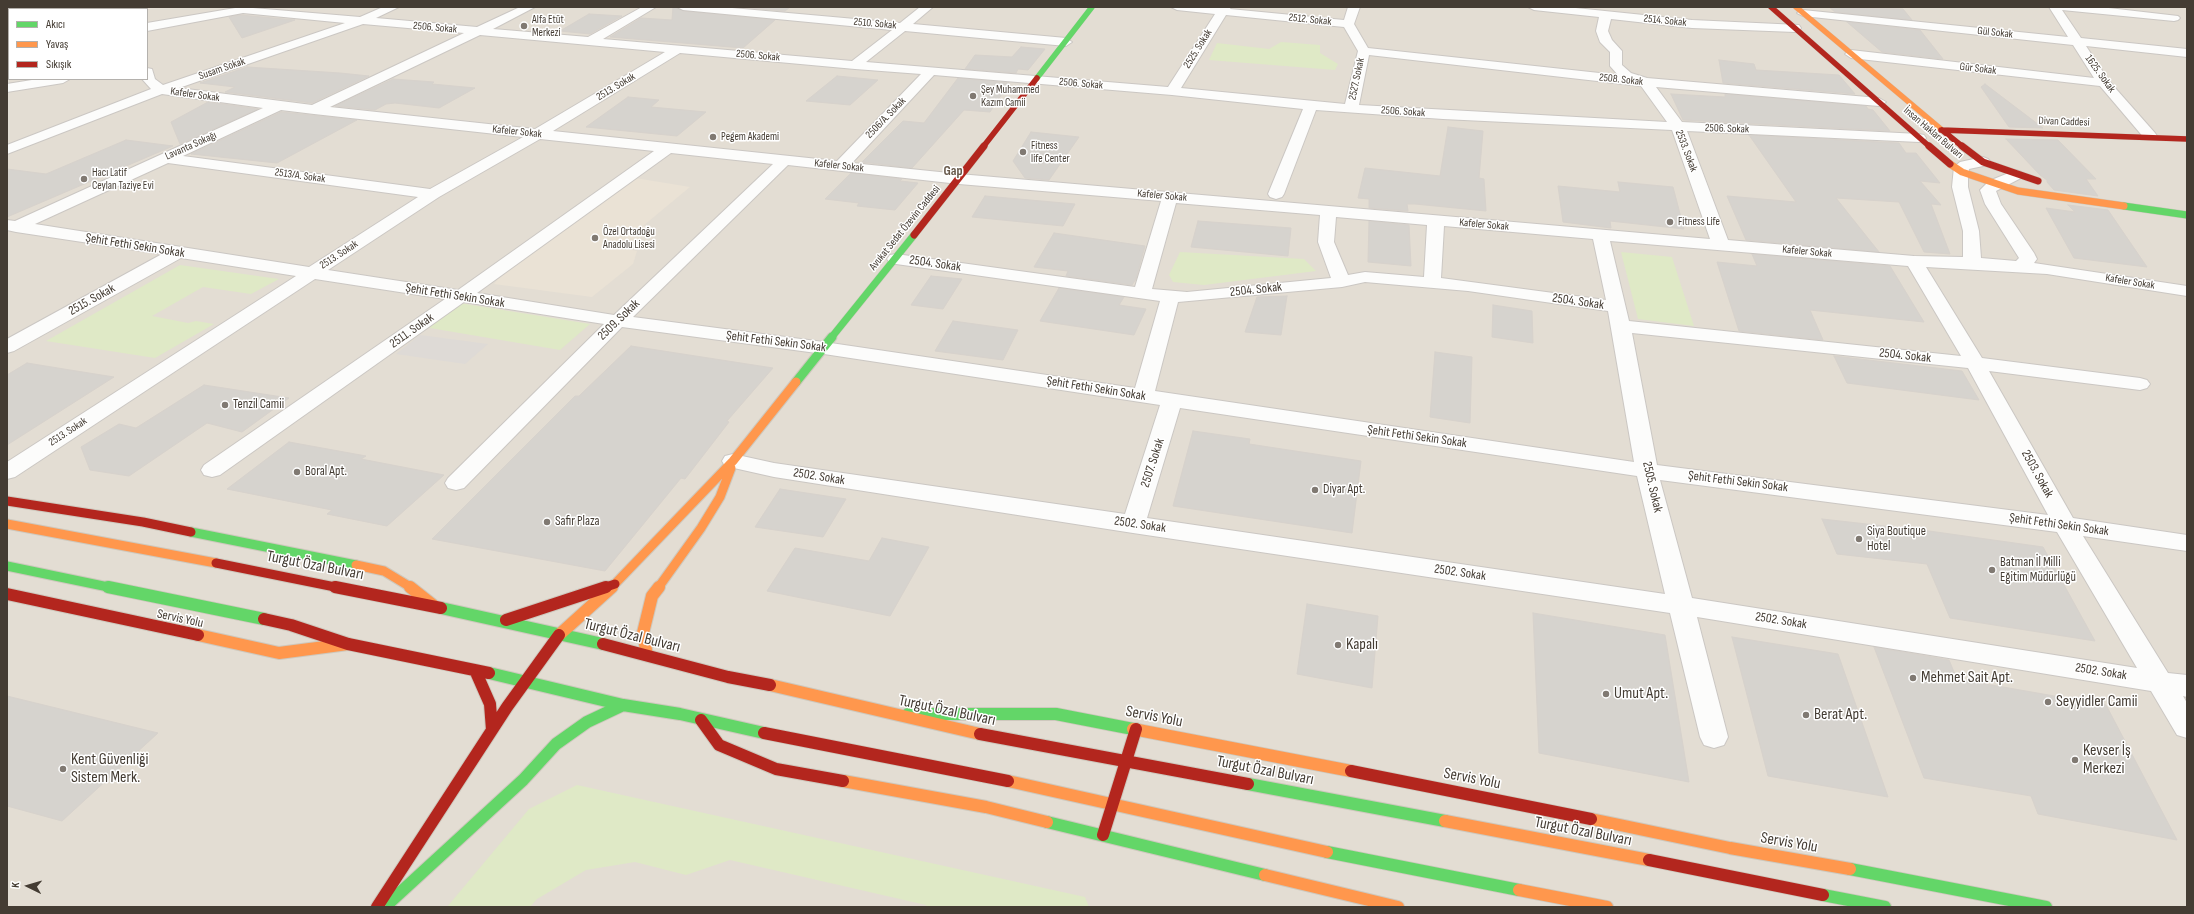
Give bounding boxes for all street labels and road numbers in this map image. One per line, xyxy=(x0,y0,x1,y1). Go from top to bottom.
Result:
street label: 2512. Sokak xyxy=(1288,11,1332,29)
street label: 2514. Sokak xyxy=(1643,12,1687,30)
street label: 2510. Sokak xyxy=(853,16,897,32)
street label: 2506. Sokak xyxy=(412,20,458,36)
street label: Gül Sokak xyxy=(1977,25,2013,41)
street label: 2525. Sokak xyxy=(1181,27,1215,71)
street label: 2506. Sokak xyxy=(735,48,781,64)
street label: 1625. Sokak xyxy=(2082,53,2118,95)
street label: Susam Sokak xyxy=(197,55,247,83)
street label: 2527. Sokak xyxy=(1346,57,1368,101)
street label: Gür Sokak xyxy=(1959,60,1997,78)
street label: 2513. Sokak xyxy=(594,70,638,104)
street label: 2508. Sokak xyxy=(1598,71,1644,89)
street label: 2506. Sokak xyxy=(1058,76,1104,92)
street label: Kafeler Sokak xyxy=(169,85,221,105)
street label: 2506/A. Sokak xyxy=(863,95,909,141)
street label: 2506. Sokak xyxy=(1381,104,1425,120)
street label: İnsan Hakları Bulvarı xyxy=(1900,104,1966,162)
street label: Divan Caddesi xyxy=(2038,115,2090,129)
street label: 2506. Sokak xyxy=(1705,122,1749,136)
street label: Kafeler Sokak xyxy=(492,123,542,141)
street label: 2533. Sokak xyxy=(1672,128,1700,174)
street label: Lavanta Sokağı xyxy=(163,129,219,163)
street label: Kafeler Sokak xyxy=(814,157,864,175)
street label: 2513/A. Sokak xyxy=(274,166,326,186)
street label: Avukat Sedat Özevin Caddesi xyxy=(867,183,943,273)
street label: Kafeler Sokak xyxy=(1137,187,1187,205)
street label: Kafeler Sokak xyxy=(1459,216,1509,234)
street label: Şehit Fethi Sekin Sokak xyxy=(84,230,186,262)
street label: 2513. Sokak xyxy=(317,238,361,272)
street label: Kafeler Sokak xyxy=(1782,243,1832,261)
street label: 2504. Sokak xyxy=(908,253,962,275)
street label: Kafeler Sokak xyxy=(2104,272,2156,292)
street label: Şehit Fethi Sekin Sokak xyxy=(404,280,506,312)
street label: 2504. Sokak xyxy=(1229,280,1283,300)
street label: 2515. Sokak xyxy=(66,281,118,319)
street label: 2504. Sokak xyxy=(1551,291,1605,313)
street label: 2509. Sokak xyxy=(595,296,643,344)
street label: 2511. Sokak xyxy=(387,310,437,352)
street label: Şehit Fethi Sekin Sokak xyxy=(725,328,827,356)
street label: 2504. Sokak xyxy=(1878,346,1932,366)
street label: Şehit Fethi Sekin Sokak xyxy=(1045,373,1147,405)
street label: 2513. Sokak xyxy=(46,415,90,449)
street label: Şehit Fethi Sekin Sokak xyxy=(1366,422,1468,452)
street label: 2507. Sokak xyxy=(1138,436,1168,490)
street label: 2503. Sokak xyxy=(2018,447,2056,501)
street label: 2505. Sokak xyxy=(1639,460,1665,514)
street label: 2502. Sokak xyxy=(792,465,846,489)
street label: Şehit Fethi Sekin Sokak xyxy=(1687,468,1789,496)
street label: Şehit Fethi Sekin Sokak xyxy=(2008,510,2110,540)
street label: 2502. Sokak xyxy=(1113,514,1167,536)
street label: Turgut Özal Bulvarı xyxy=(265,547,365,585)
street label: 2502. Sokak xyxy=(1433,562,1487,584)
street label: Servis Yolu xyxy=(155,607,205,631)
street label: 2502. Sokak xyxy=(1754,609,1808,633)
street label: Turgut Özal Bulvarı xyxy=(582,615,682,657)
street label: 2502. Sokak xyxy=(2074,660,2128,684)
street label: Turgut Özal Bulvarı xyxy=(897,691,997,731)
street label: Servis Yolu xyxy=(1124,702,1184,732)
street label: Turgut Özal Bulvarı xyxy=(1215,752,1315,790)
street label: Servis Yolu xyxy=(1442,764,1502,794)
street label: Turgut Özal Bulvarı xyxy=(1533,813,1633,851)
street label: Servis Yolu xyxy=(1759,829,1819,857)

